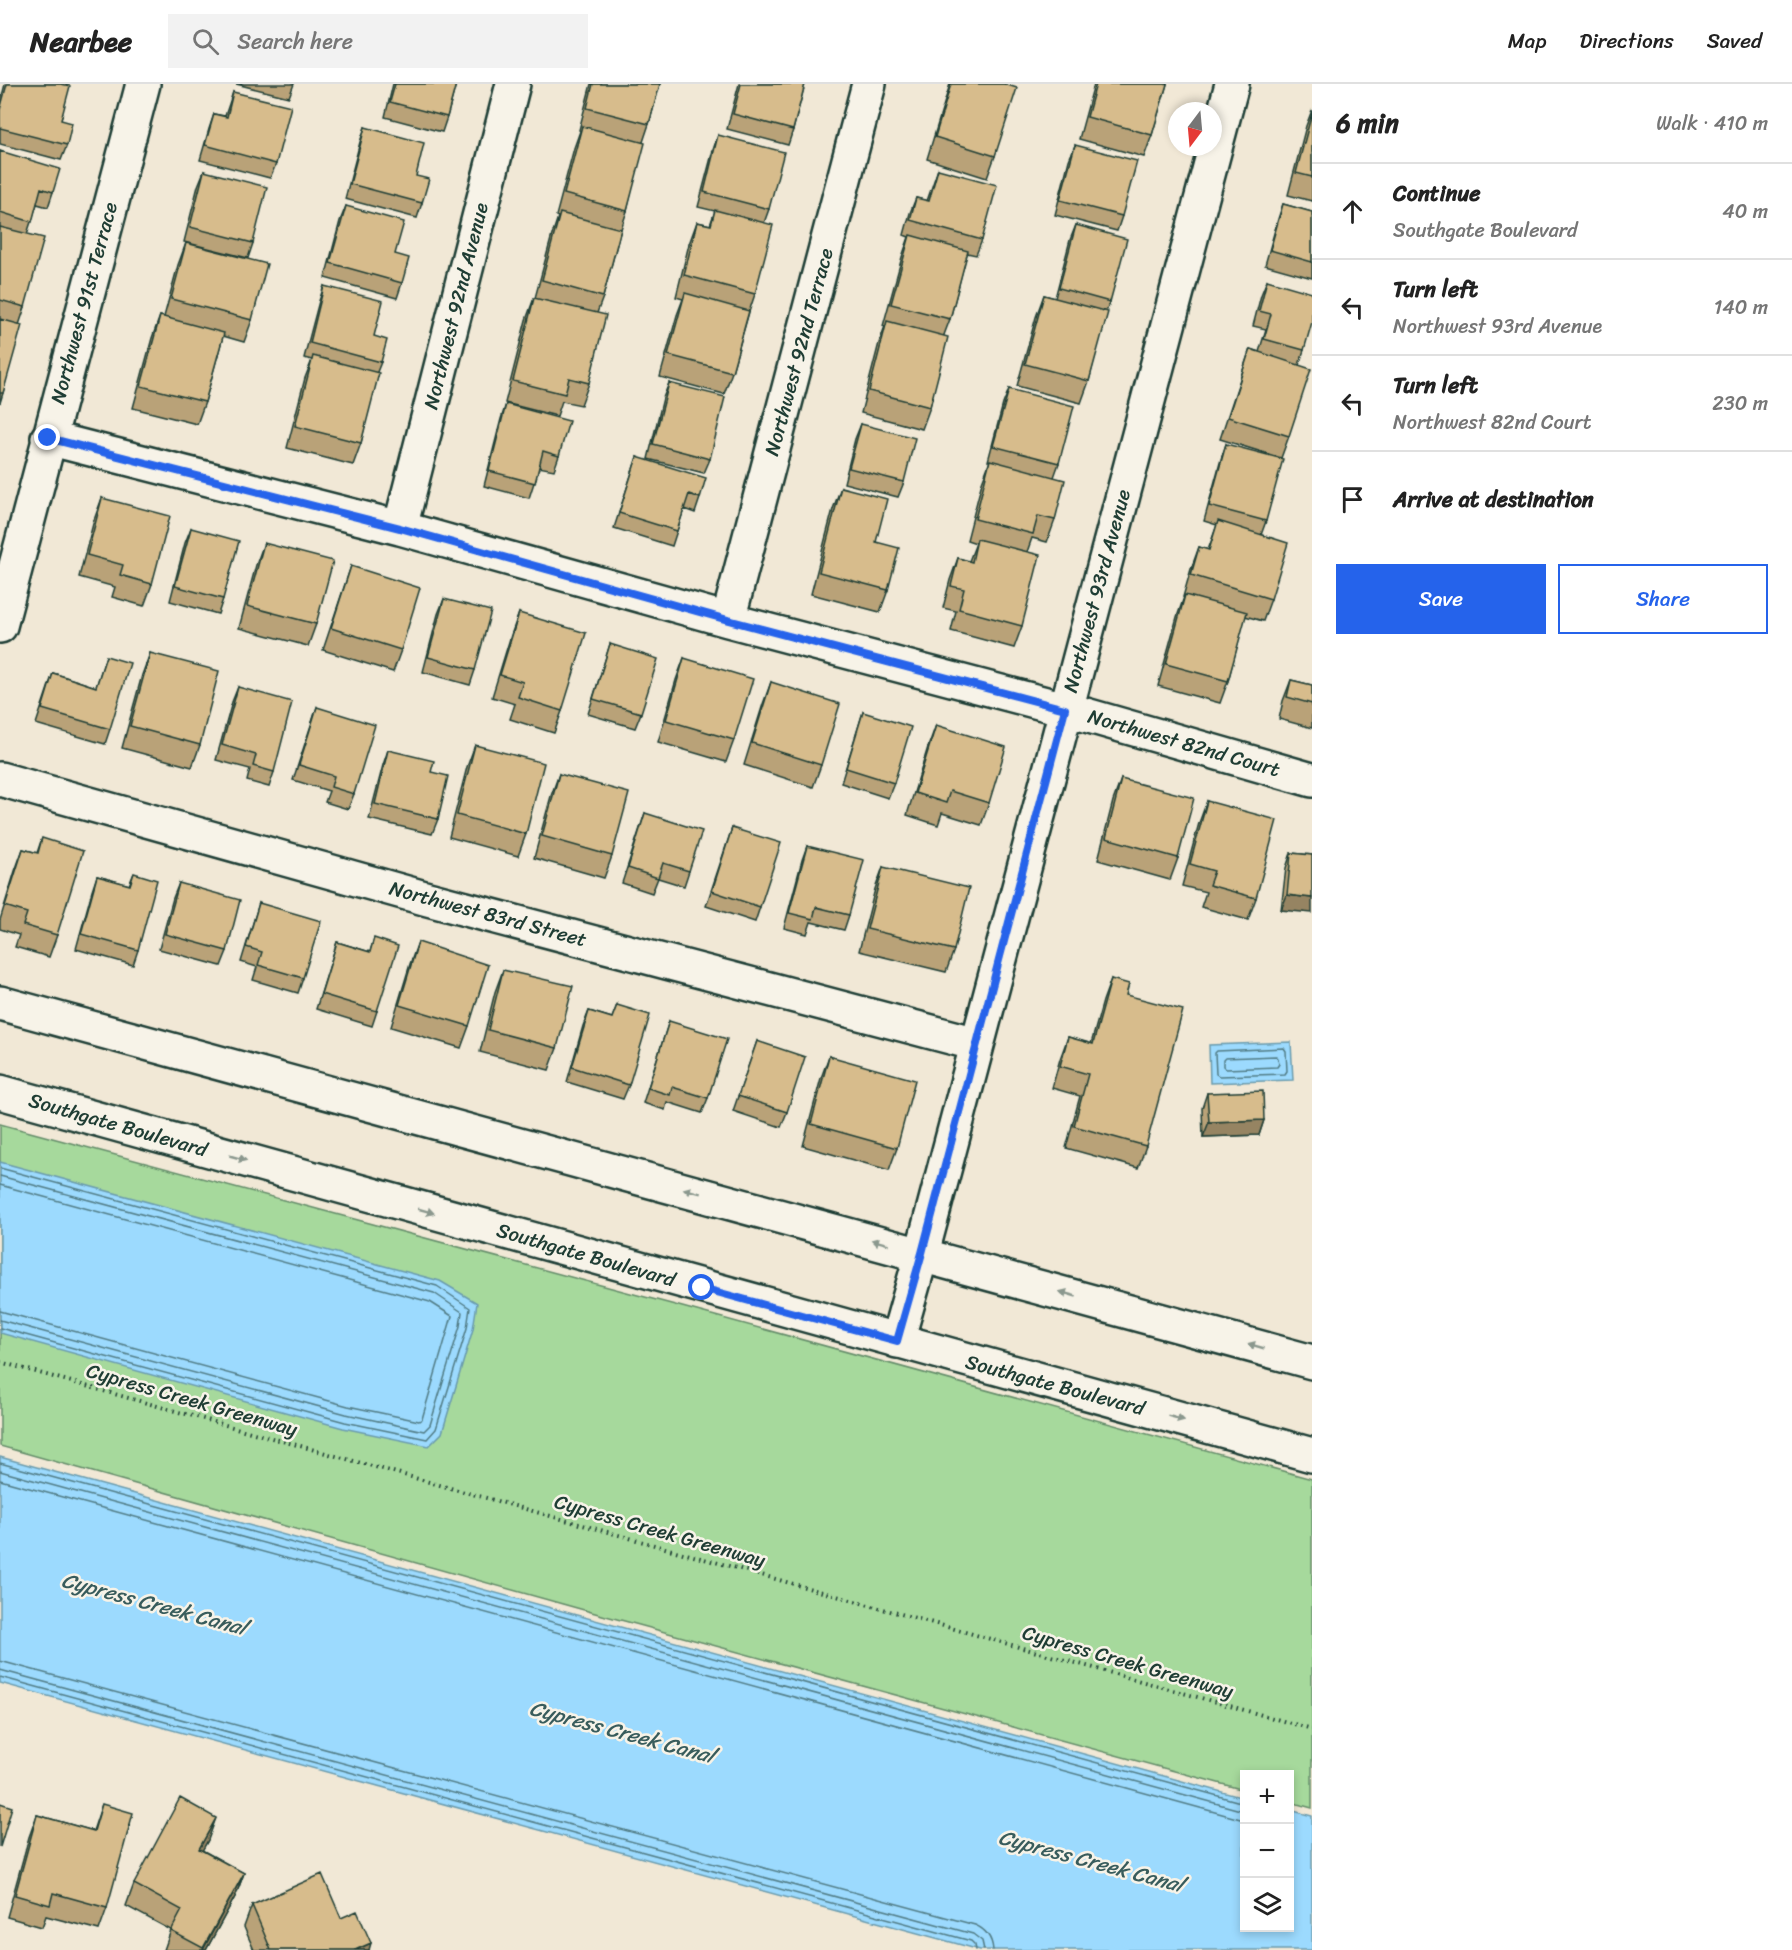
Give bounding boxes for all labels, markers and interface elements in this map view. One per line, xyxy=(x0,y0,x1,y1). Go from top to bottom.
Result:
search box xyxy=(168,14,588,68)
text: Nearbee xyxy=(30,17,132,66)
text: Search here xyxy=(237,22,353,61)
text: Map xyxy=(1508,22,1546,60)
text: Directions xyxy=(1579,22,1674,60)
text: Saved xyxy=(1707,22,1762,60)
icon: search xyxy=(189,25,222,58)
text: 6 min xyxy=(1336,100,1399,146)
north arrow xyxy=(1168,102,1222,156)
text: Walk · 410 m xyxy=(1656,106,1768,141)
text: Continue xyxy=(1393,174,1481,213)
text: 40 m xyxy=(1722,194,1768,229)
icon: ahead xyxy=(1336,195,1369,228)
street label: Northwest 91st Terrace xyxy=(40,198,128,408)
street label: Northwest 92nd Avenue xyxy=(413,198,499,413)
text: Southgate Boulevard xyxy=(1393,213,1578,248)
street label: Northwest 92nd Terrace xyxy=(754,244,844,460)
text: Turn left xyxy=(1393,270,1478,309)
text: 140 m xyxy=(1714,290,1768,325)
icon: left xyxy=(1336,291,1369,324)
text: Northwest 93rd Avenue xyxy=(1393,309,1602,344)
text: Turn left xyxy=(1393,366,1478,405)
text: 230 m xyxy=(1712,386,1768,421)
icon: left xyxy=(1336,387,1369,420)
text: Northwest 82nd Court xyxy=(1393,405,1591,440)
route end xyxy=(34,424,60,450)
text: Arrive at destination xyxy=(1393,480,1594,519)
icon: arrive xyxy=(1336,483,1369,516)
street label: Northwest 93rd Avenue xyxy=(1053,485,1141,696)
button: Save xyxy=(1336,564,1546,634)
button: Share xyxy=(1558,564,1768,634)
street label: Northwest 82nd Court xyxy=(1084,699,1284,787)
street label: Northwest 83rd Street xyxy=(385,871,591,957)
street label: Southgate Boulevard xyxy=(24,1083,213,1168)
one-way arrow xyxy=(229,1154,248,1164)
one-way arrow xyxy=(682,1185,701,1195)
one-way arrow xyxy=(417,1207,435,1216)
street label: Southgate Boulevard xyxy=(492,1213,681,1298)
one-way arrow xyxy=(871,1237,889,1246)
route start xyxy=(688,1274,714,1300)
one-way arrow xyxy=(1059,1289,1077,1298)
one-way arrow xyxy=(1247,1341,1265,1350)
street label: Southgate Boulevard xyxy=(961,1344,1150,1426)
street label: Cypress Creek Greenway xyxy=(82,1353,302,1447)
one-way arrow xyxy=(1167,1414,1185,1423)
street label: Cypress Creek Greenway xyxy=(550,1484,770,1578)
water label: Cypress Creek Canal xyxy=(57,1561,256,1648)
street label: Cypress Creek Greenway xyxy=(1018,1615,1238,1709)
water label: Cypress Creek Canal xyxy=(525,1689,724,1776)
map controls xyxy=(1240,1770,1294,1932)
button: + xyxy=(1240,1770,1294,1824)
water label: Cypress Creek Canal xyxy=(994,1818,1193,1905)
button: − xyxy=(1240,1824,1294,1878)
button: layers xyxy=(1240,1878,1294,1932)

